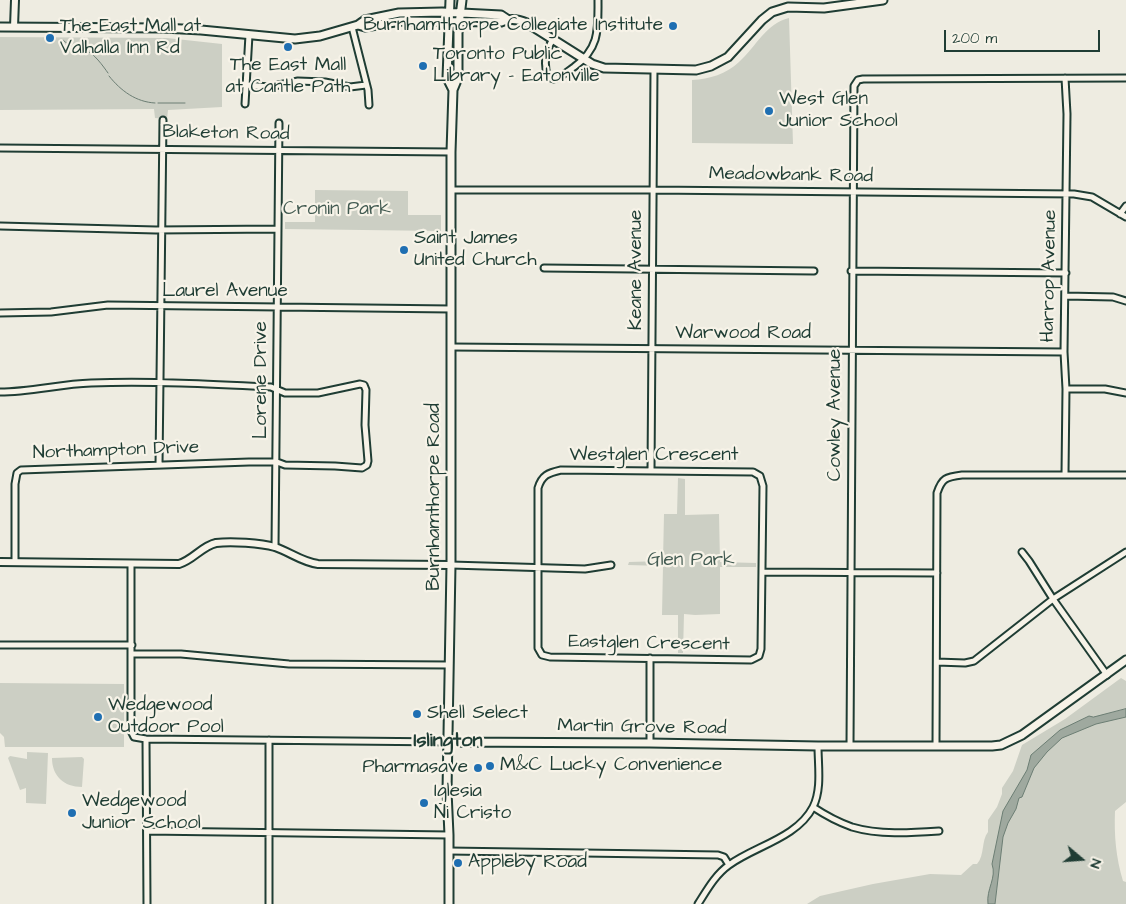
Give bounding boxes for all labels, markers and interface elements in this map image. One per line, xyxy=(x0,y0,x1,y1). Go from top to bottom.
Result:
place label: Burnhamthorpe Collegiate Institute xyxy=(363,15,663,37)
place label: The East Mall at Valhalla Inn Rd xyxy=(60,16,201,60)
marker: Burnhamthorpe Collegiate Institute xyxy=(667,20,679,32)
scale bar xyxy=(946,20,1102,52)
text: 200 m xyxy=(952,28,997,49)
marker: The East Mall at Valhalla Inn Rd xyxy=(44,32,56,44)
marker: The East Mall at Cantle Path xyxy=(282,41,294,53)
place label: Toronto Public Library - Eatonville xyxy=(433,44,600,88)
place label: The East Mall at Cantle Path xyxy=(225,55,351,99)
marker: Toronto Public Library - Eatonville xyxy=(417,60,429,72)
place label: West Glen Junior School xyxy=(779,89,898,133)
marker: West Glen Junior School xyxy=(763,105,775,117)
street label: Blaketon Road xyxy=(162,121,290,147)
street label: Meadowbank Road xyxy=(709,163,873,189)
park label: Cronin Park xyxy=(283,199,391,221)
street label: Harrop Avenue xyxy=(1037,209,1063,343)
street label: Keane Avenue xyxy=(626,210,648,330)
place label: Saint James United Church xyxy=(414,228,537,272)
marker: Saint James United Church xyxy=(398,244,410,256)
street label: Laurel Avenue xyxy=(162,281,288,303)
street label: Lorene Drive xyxy=(251,321,273,439)
street label: Warwood Road xyxy=(675,323,811,345)
street label: Cowley Avenue xyxy=(825,349,847,481)
street label: Burnhamthorpe Road xyxy=(424,403,446,591)
street label: Northampton Drive xyxy=(32,437,200,465)
street label: Westglen Crescent xyxy=(570,445,738,467)
park label: Glen Park xyxy=(647,550,735,572)
street label: Eastglen Crescent xyxy=(568,631,730,657)
place label: Wedgewood Outdoor Pool xyxy=(108,695,224,739)
place label: Shell Select xyxy=(427,703,528,725)
marker: Shell Select xyxy=(411,708,423,720)
marker: Wedgewood Outdoor Pool xyxy=(92,711,104,723)
street label: Martin Grove Road xyxy=(557,715,727,741)
district label: Islington xyxy=(414,730,482,754)
place label: M&C Lucky Convenience xyxy=(500,755,722,777)
place label: Pharmasave xyxy=(363,757,468,779)
marker: M&C Lucky Convenience xyxy=(484,760,496,772)
marker: Pharmasave xyxy=(472,762,484,774)
place label: Iglesia Ni Cristo xyxy=(434,781,511,825)
place label: Wedgewood Junior School xyxy=(82,791,201,835)
marker: Iglesia Ni Cristo xyxy=(418,797,430,809)
marker: Wedgewood Junior School xyxy=(66,807,78,819)
north arrow xyxy=(1056,834,1106,884)
place label: Appleby Road xyxy=(468,852,587,874)
text: N xyxy=(1084,856,1106,871)
marker: Appleby Road xyxy=(452,857,464,869)

